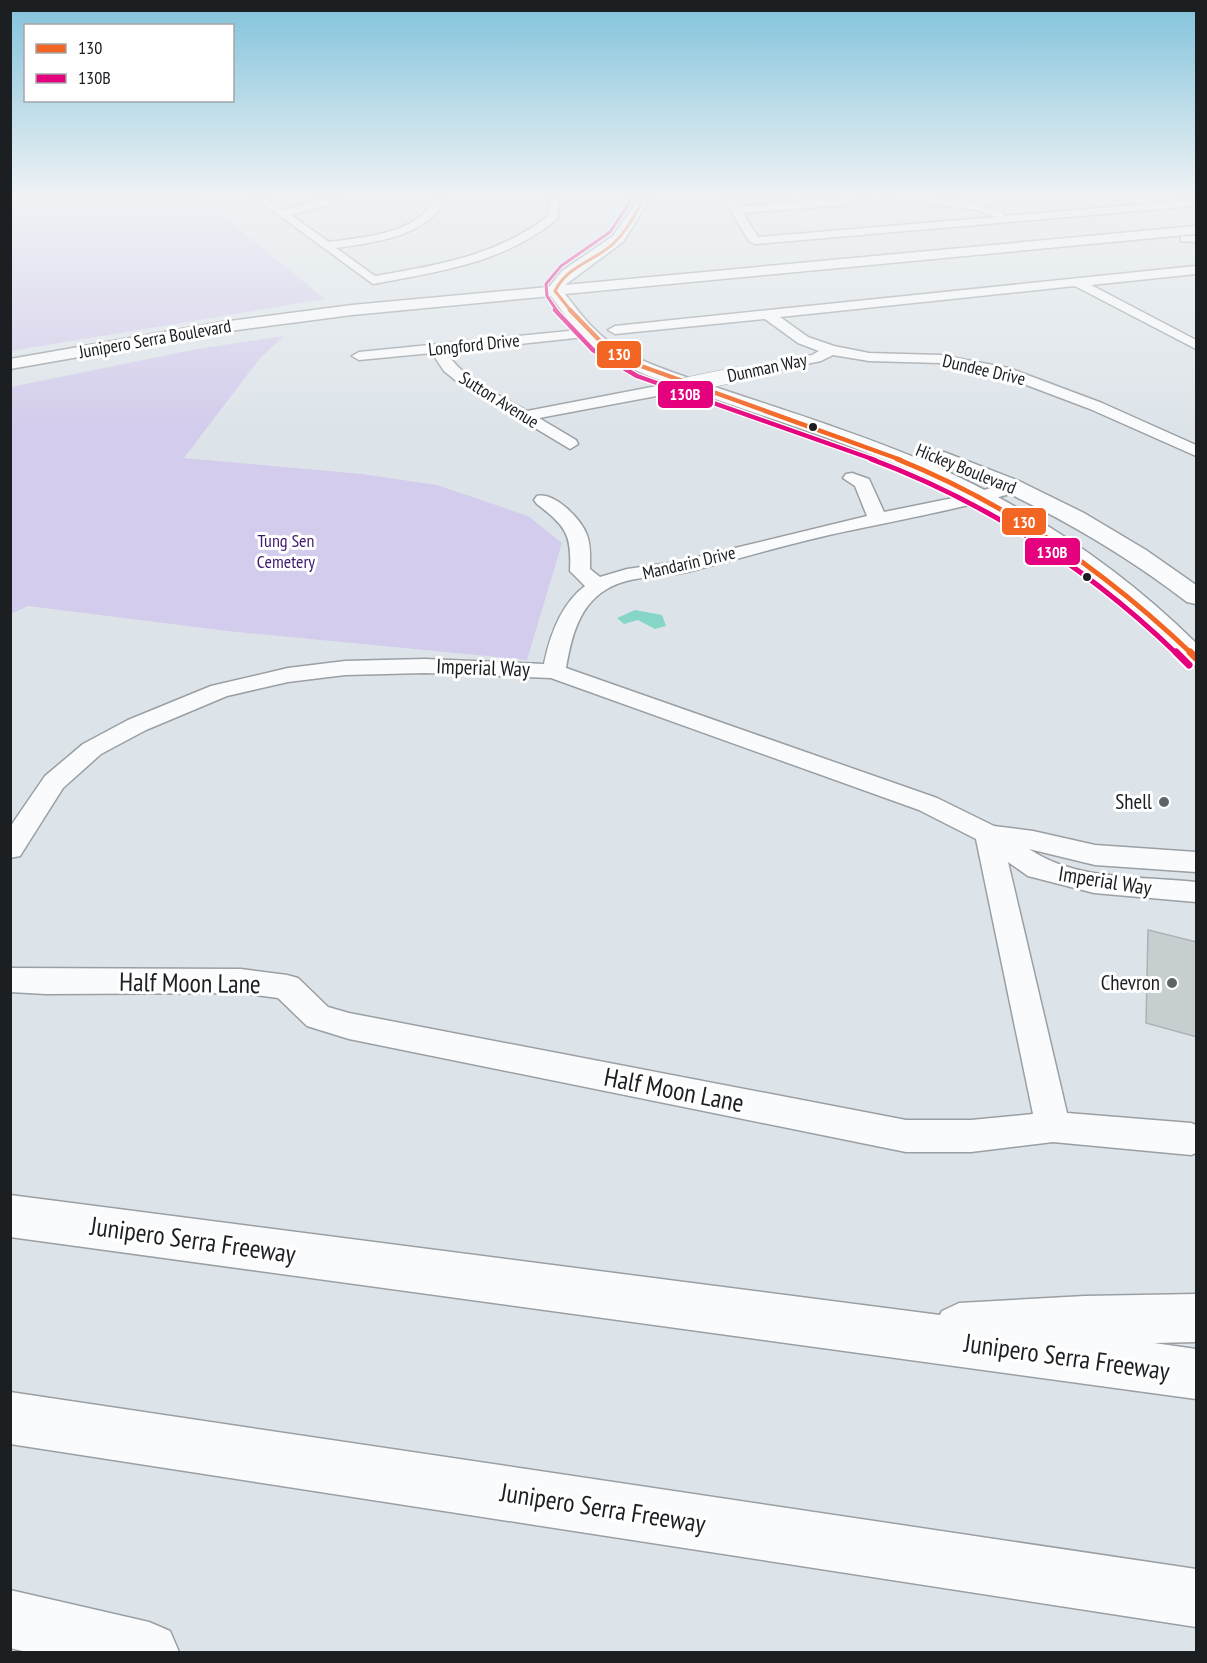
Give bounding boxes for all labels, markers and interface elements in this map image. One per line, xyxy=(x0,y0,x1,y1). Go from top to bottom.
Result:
legend xyxy=(24,24,234,102)
text: 130 xyxy=(78,36,102,59)
text: 130B xyxy=(78,66,111,89)
street label: Junipero Serra Boulevard xyxy=(76,314,233,363)
street label: Longford Drive xyxy=(427,328,521,361)
line badge: 130 xyxy=(596,340,642,369)
text: 130 xyxy=(608,344,631,364)
street label: Dunman Way xyxy=(725,348,809,387)
street label: Dundee Drive xyxy=(940,349,1028,390)
street label: Sutton Avenue xyxy=(455,366,543,433)
line badge: 130B xyxy=(657,380,714,409)
text: 130B xyxy=(670,384,701,404)
unlabelled marker xyxy=(807,421,819,433)
street label: Hickey Boulevard xyxy=(913,438,1020,499)
line badge: 130 xyxy=(1001,507,1047,536)
text: 130 xyxy=(1013,512,1036,532)
park label: Tung Sen Cemetery xyxy=(257,529,315,573)
line badge: 130B xyxy=(1024,537,1081,566)
street label: Mandarin Drive xyxy=(640,541,738,584)
text: 130B xyxy=(1037,542,1068,562)
unlabelled marker xyxy=(1081,571,1093,583)
street label: Imperial Way xyxy=(436,652,530,683)
place label: Shell xyxy=(1115,788,1152,815)
marker: Shell xyxy=(1157,795,1171,809)
street label: Imperial Way xyxy=(1057,860,1154,901)
street label: Half Moon Lane xyxy=(119,965,261,1000)
place label: Chevron xyxy=(1101,969,1160,996)
marker: Chevron xyxy=(1165,976,1179,990)
street label: Half Moon Lane xyxy=(601,1060,747,1119)
street label: Junipero Serra Freeway xyxy=(87,1209,298,1270)
street label: Junipero Serra Freeway xyxy=(961,1326,1172,1387)
street label: Junipero Serra Freeway xyxy=(497,1475,708,1540)

